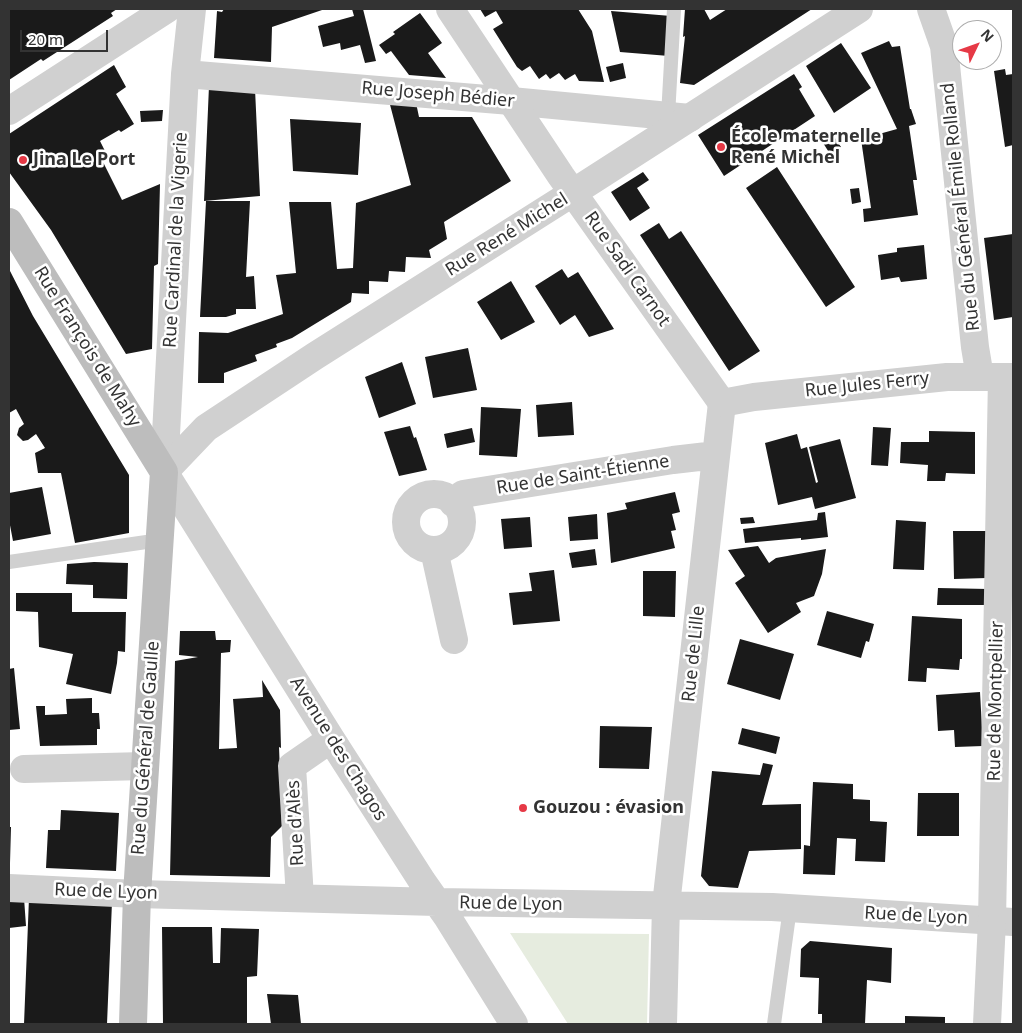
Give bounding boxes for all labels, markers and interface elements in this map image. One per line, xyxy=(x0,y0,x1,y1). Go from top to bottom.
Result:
scale bar xyxy=(22,20,110,52)
north arrow xyxy=(952,20,1002,70)
text: N xyxy=(977,25,999,46)
text: 20 m xyxy=(28,29,63,49)
street label: Rue Joseph Bédier xyxy=(360,78,516,112)
street label: Rue du Général Émile Rolland xyxy=(937,82,985,332)
place label: École maternelle René Michel xyxy=(731,126,881,168)
street label: Rue Cardinal de la Vigerie xyxy=(160,131,192,349)
marker: École maternelle René Michel xyxy=(715,141,727,153)
place label: Jina Le Port xyxy=(33,149,135,171)
marker: Jina Le Port xyxy=(17,154,29,166)
street label: Rue René Michel xyxy=(442,189,572,281)
street label: Rue Sadi Carnot xyxy=(579,208,675,330)
street label: Rue François de Mahy xyxy=(29,263,145,431)
street label: Rue Jules Ferry xyxy=(804,368,930,402)
street label: Rue de Saint-Étienne xyxy=(495,451,671,499)
street label: Rue de Lille xyxy=(678,605,710,703)
street label: Rue de Montpellier xyxy=(984,621,1008,781)
street label: Rue du Général de Gaulle xyxy=(128,640,164,856)
street label: Avenue des Chagos xyxy=(285,673,391,825)
street label: Rue d'Alès xyxy=(283,780,309,866)
place label: Gouzou : évasion xyxy=(533,797,684,819)
marker: Gouzou : évasion xyxy=(517,802,529,814)
street label: Rue de Lyon xyxy=(54,879,158,905)
street label: Rue de Lyon xyxy=(459,892,563,916)
street label: Rue de Lyon xyxy=(864,903,968,929)

